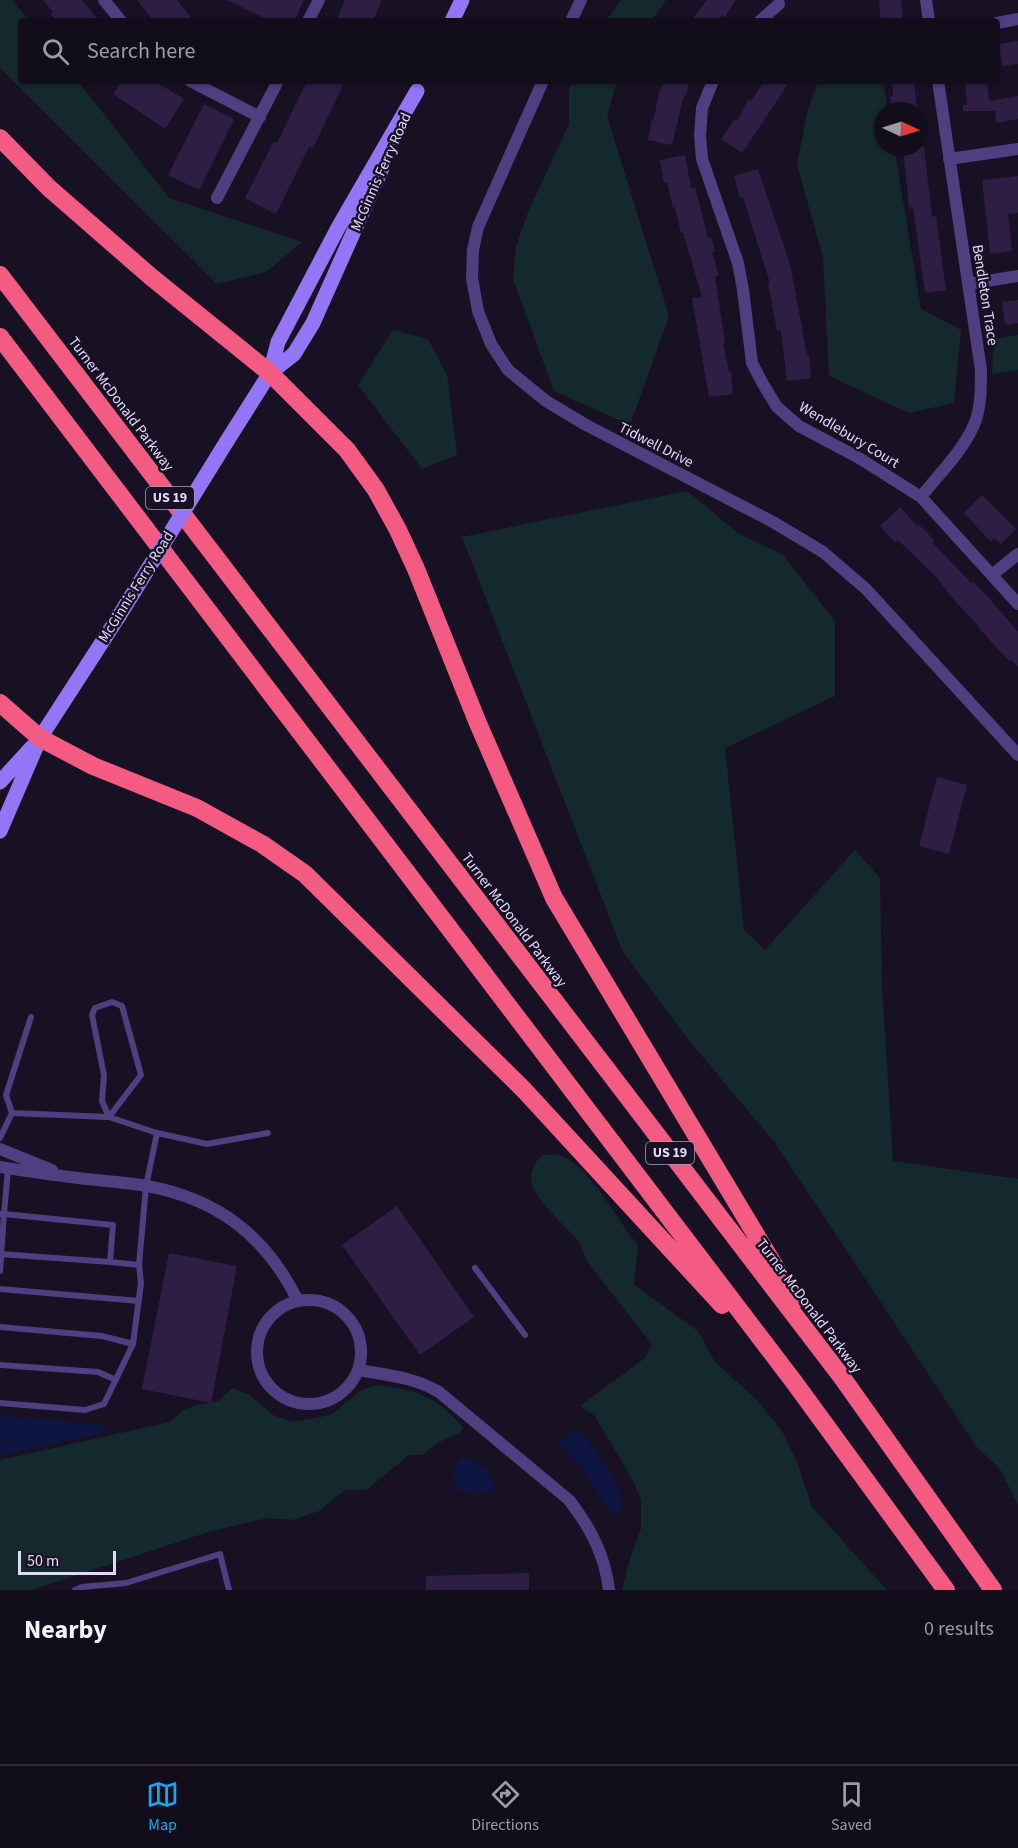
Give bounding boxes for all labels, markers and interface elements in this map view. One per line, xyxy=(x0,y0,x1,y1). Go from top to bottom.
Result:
search box xyxy=(18,18,1000,84)
icon: search xyxy=(39,35,72,68)
text: Search here xyxy=(87,35,195,67)
north arrow xyxy=(874,102,928,156)
street label: McGinnis Ferry Road xyxy=(345,109,417,235)
street label: Bendleton Trace xyxy=(967,243,1003,347)
street label: Turner McDonald Parkway xyxy=(63,332,179,476)
street label: Wendlebury Court xyxy=(795,397,903,473)
street label: Tidwell Drive xyxy=(615,417,697,473)
road number: US 19 xyxy=(146,487,194,509)
street label: McGinnis Ferry Road xyxy=(93,527,179,647)
street label: Turner McDonald Parkway xyxy=(456,848,572,992)
road number: US 19 xyxy=(646,1142,694,1164)
street label: Turner McDonald Parkway xyxy=(751,1234,867,1378)
scale bar xyxy=(18,1548,116,1576)
text: 50 m xyxy=(27,1550,59,1572)
text: Nearby xyxy=(24,1611,107,1648)
text: 0 results xyxy=(924,1615,994,1643)
tab: Map xyxy=(146,1778,179,1836)
tab: Directions xyxy=(471,1778,539,1836)
tab: Saved xyxy=(831,1778,872,1836)

